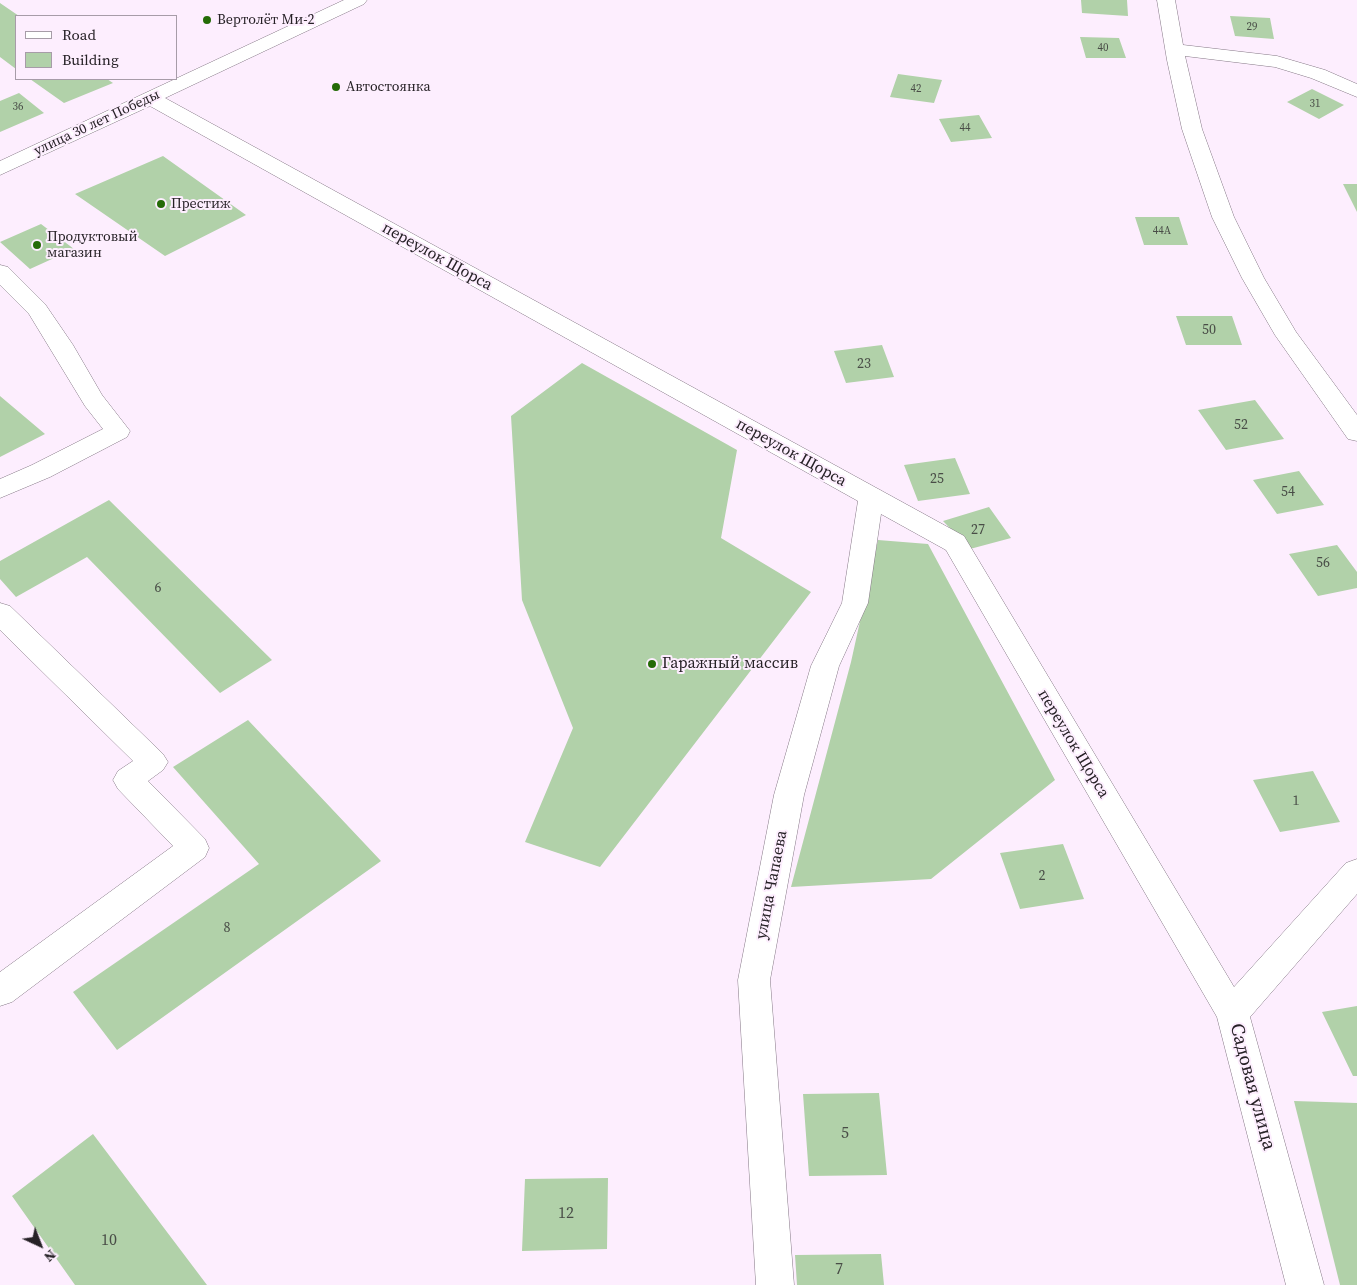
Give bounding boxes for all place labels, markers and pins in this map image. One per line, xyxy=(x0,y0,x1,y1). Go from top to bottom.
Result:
place label: Вертолёт Ми-2 xyxy=(217,12,315,28)
marker: Вертолёт Ми-2 xyxy=(201,14,213,26)
place label: Автостоянка xyxy=(346,79,431,95)
marker: Автостоянка xyxy=(330,81,342,93)
place label: Престиж xyxy=(171,196,231,212)
marker: Престиж xyxy=(155,198,167,210)
place label: Продуктовый магазин xyxy=(47,229,138,262)
marker: Продуктовый магазин xyxy=(31,239,43,251)
place label: Гаражный массив xyxy=(662,654,798,674)
marker: Гаражный массив xyxy=(646,658,658,670)

